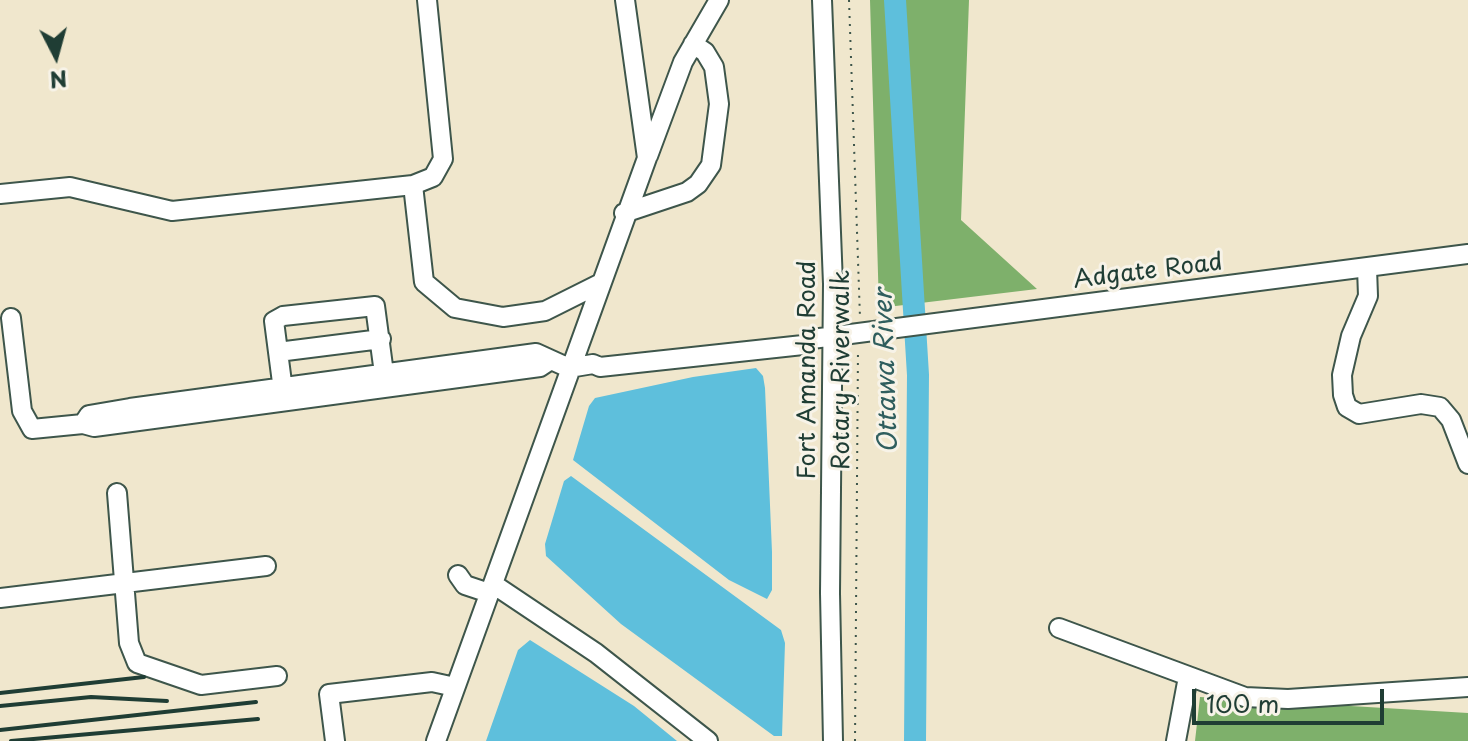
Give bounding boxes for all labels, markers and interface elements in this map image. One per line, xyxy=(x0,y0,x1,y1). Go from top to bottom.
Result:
north arrow xyxy=(16,16,96,96)
text: N xyxy=(48,63,69,98)
street label: Adgate Road xyxy=(1072,249,1224,295)
street label: Fort Amanda Road xyxy=(794,260,822,480)
street label: Rotary Riverwalk xyxy=(828,270,856,470)
water label: Ottawa River xyxy=(869,288,905,454)
scale bar xyxy=(1196,673,1388,723)
text: 100 m xyxy=(1206,685,1279,721)

